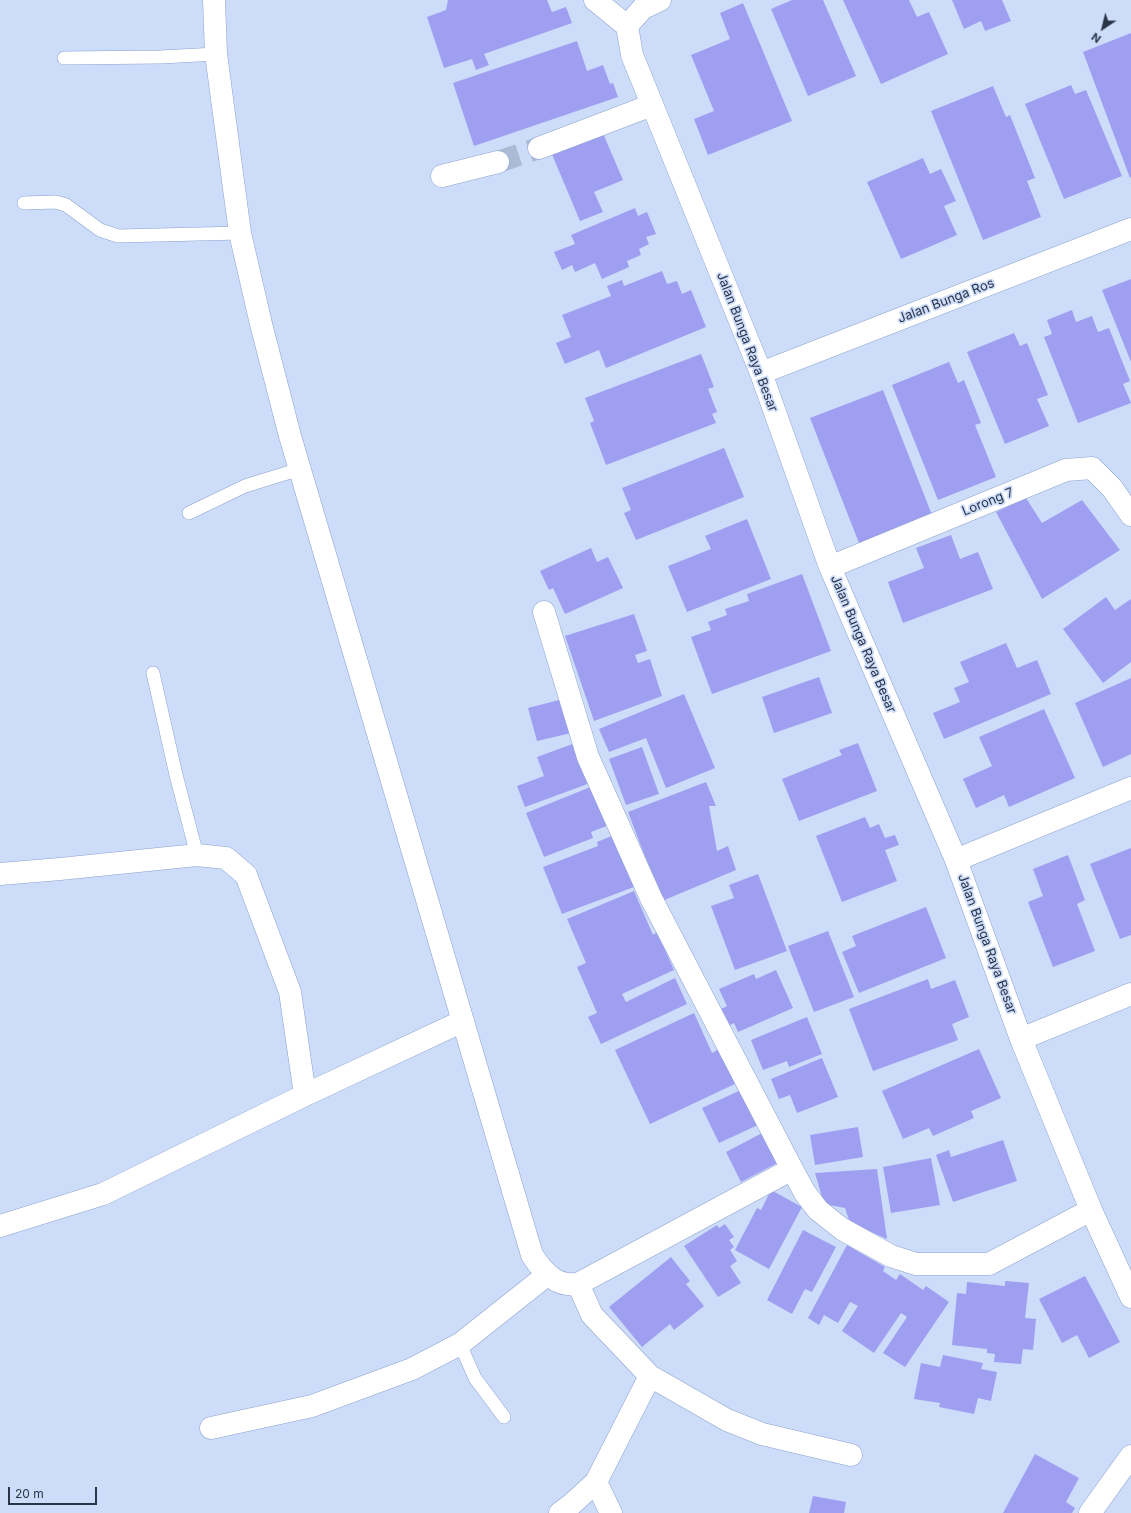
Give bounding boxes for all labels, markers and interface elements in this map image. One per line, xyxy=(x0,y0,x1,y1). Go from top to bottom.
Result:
north arrow xyxy=(1083,8,1123,48)
text: N xyxy=(1089,30,1104,46)
street label: Jalan Bunga Raya Besar xyxy=(713,270,781,414)
street label: Jalan Bunga Ros xyxy=(896,275,996,327)
street label: Lorong 7 xyxy=(960,485,1016,519)
street label: Jalan Bunga Raya Besar xyxy=(827,573,899,715)
street label: Jalan Bunga Raya Besar xyxy=(954,872,1020,1016)
scale bar xyxy=(10,1479,99,1505)
text: 20 m xyxy=(15,1486,44,1501)

